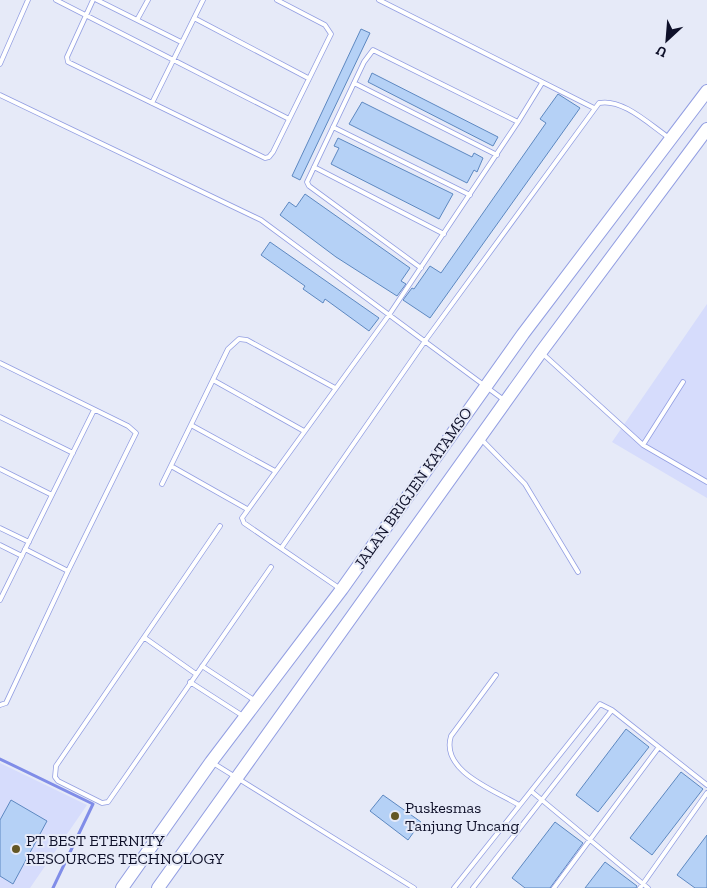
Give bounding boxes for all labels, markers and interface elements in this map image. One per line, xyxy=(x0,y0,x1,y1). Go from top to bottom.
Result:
north arrow xyxy=(642,15,692,65)
text: U xyxy=(653,41,670,61)
street label: JALAN BRIGJEN KATAMSO xyxy=(350,403,476,572)
place label: Puskesmas Tanjung Uncang xyxy=(405,798,519,835)
marker: Puskesmas Tanjung Uncang xyxy=(389,810,401,822)
place label: PT BEST ETERNITY RESOURCES TECHNOLOGY xyxy=(26,831,224,868)
marker: PT BEST ETERNITY RESOURCES TECHNOLOGY xyxy=(10,843,22,855)

